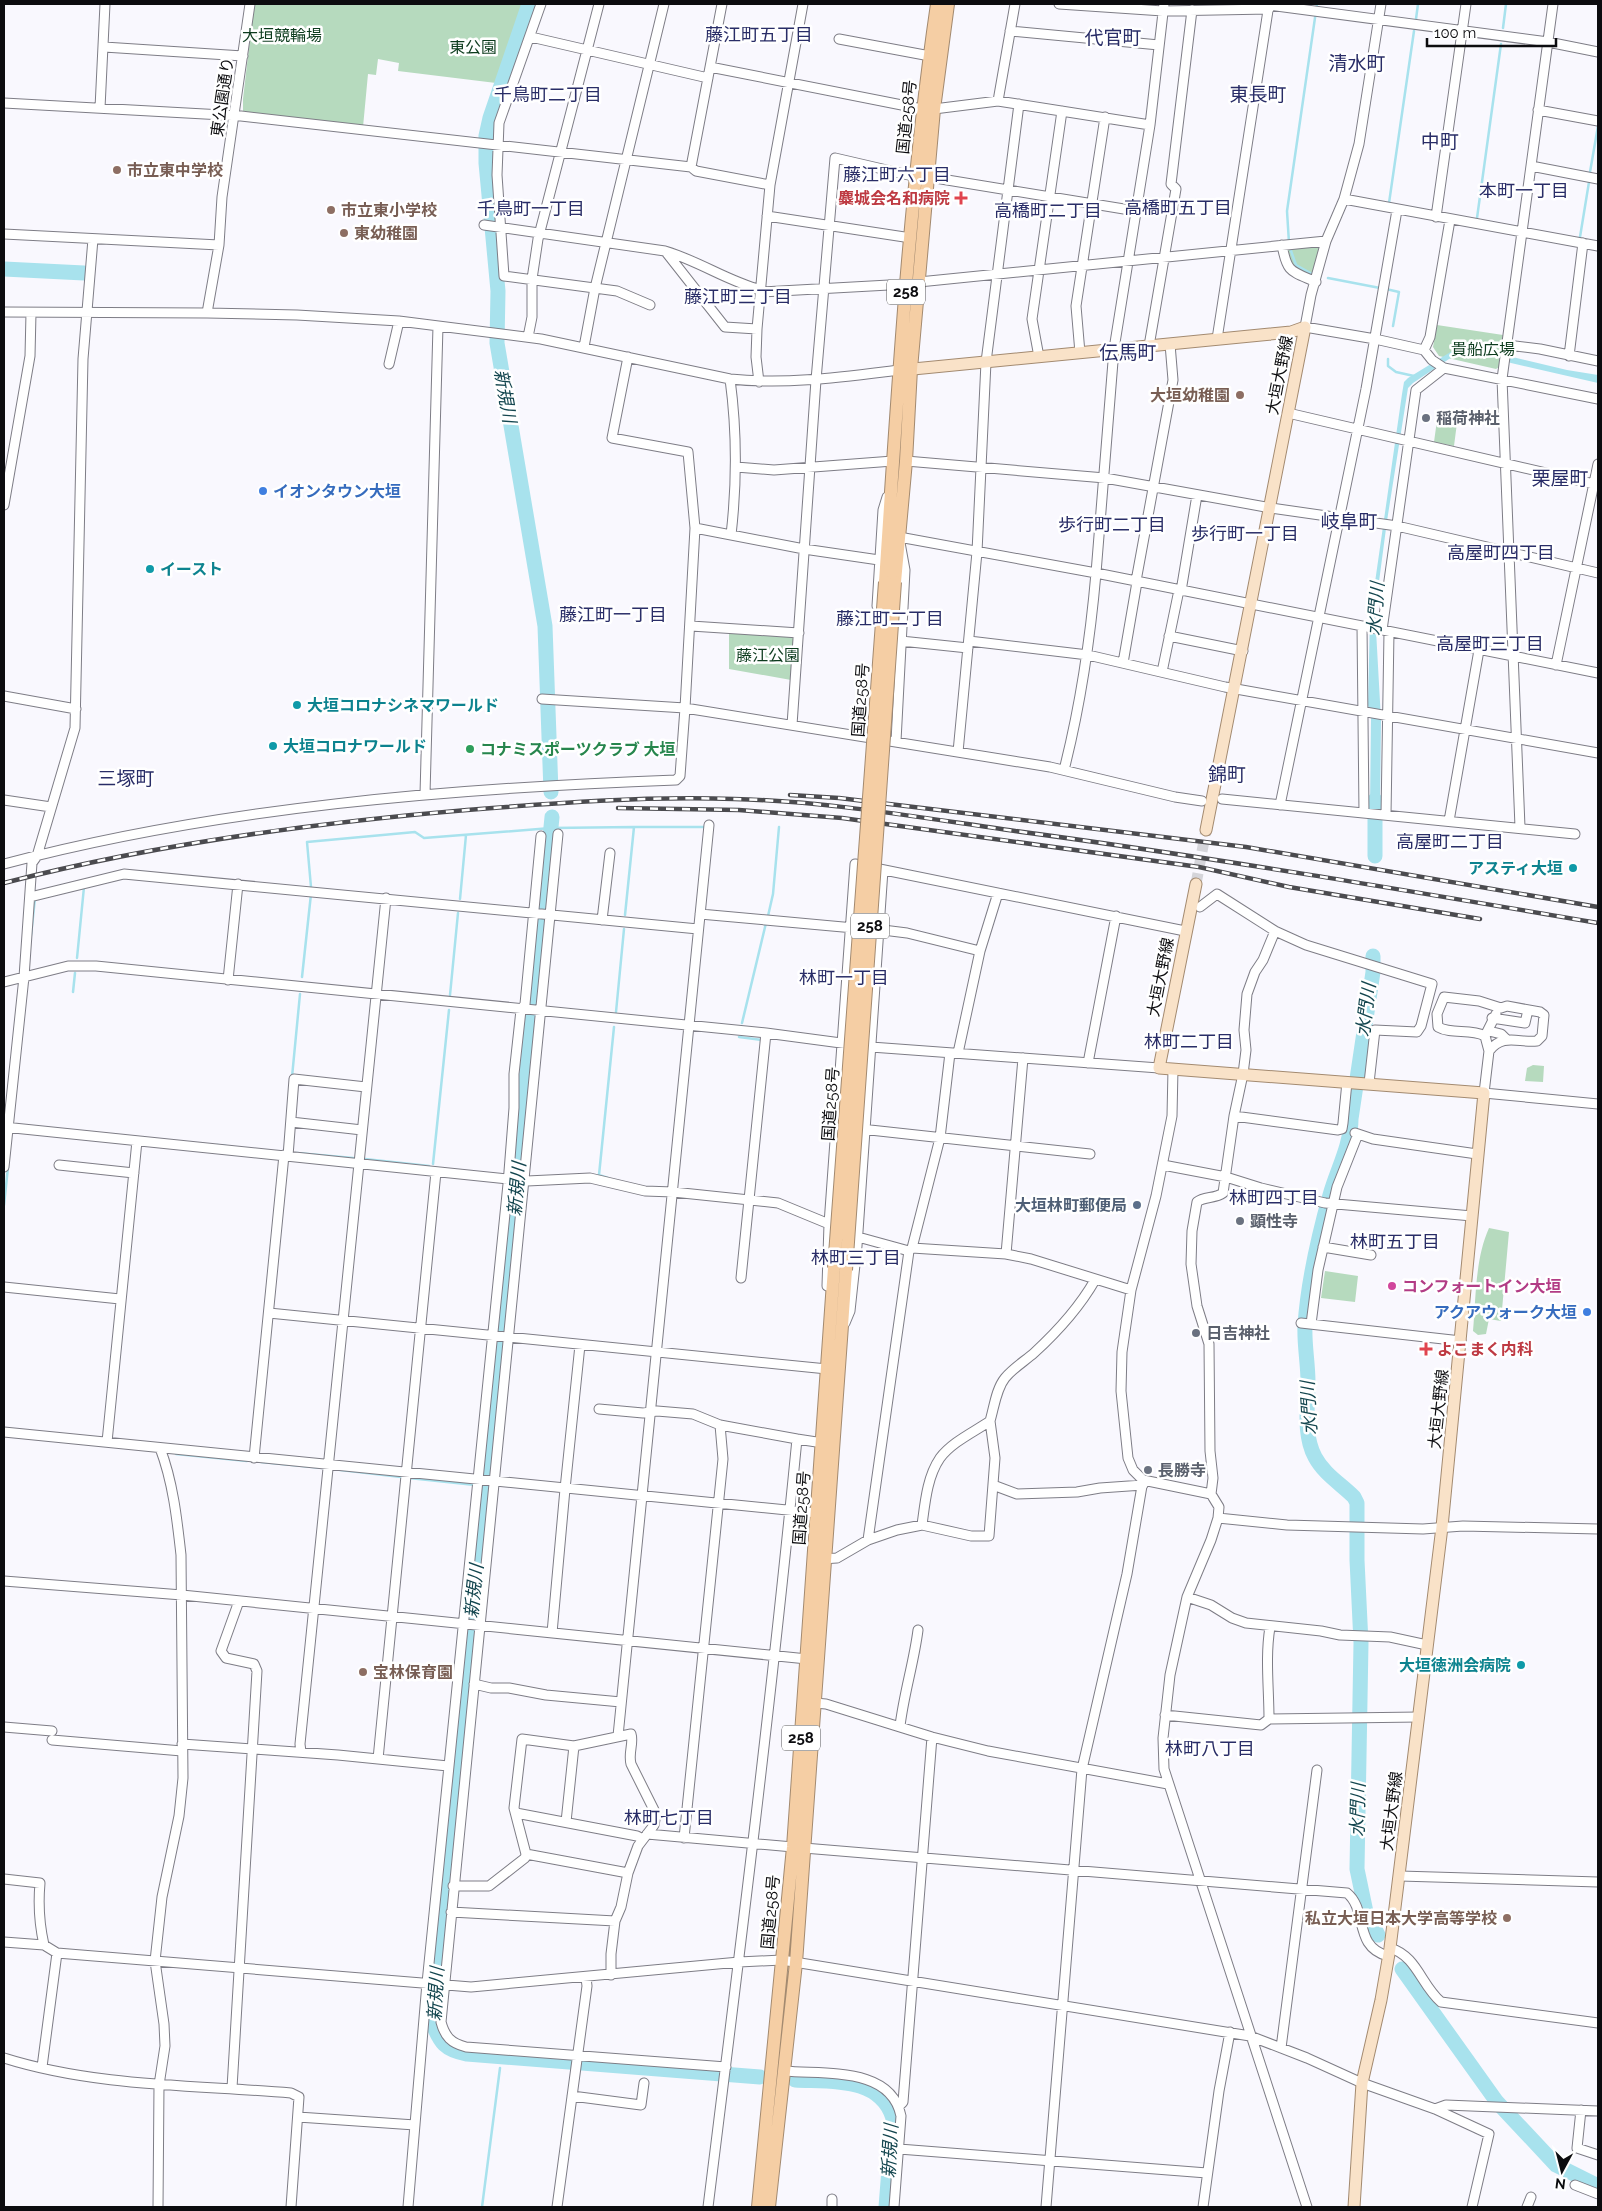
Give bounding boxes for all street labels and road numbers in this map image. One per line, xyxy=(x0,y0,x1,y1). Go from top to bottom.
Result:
street label: 東公園通り xyxy=(208,56,237,138)
street label: 国道258号 xyxy=(893,79,920,155)
road number: 258 xyxy=(887,280,925,304)
street label: 大垣大野線 xyxy=(1263,334,1296,416)
street label: 国道258号 xyxy=(848,662,873,738)
road number: 258 xyxy=(851,914,889,938)
street label: 大垣大野線 xyxy=(1144,936,1177,1018)
street label: 国道258号 xyxy=(818,1066,843,1142)
street label: 大垣大野線 xyxy=(1425,1368,1452,1450)
street label: 国道258号 xyxy=(789,1470,814,1546)
road number: 258 xyxy=(782,1726,820,1750)
street label: 大垣大野線 xyxy=(1377,1770,1406,1852)
street label: 国道258号 xyxy=(758,1874,783,1950)

